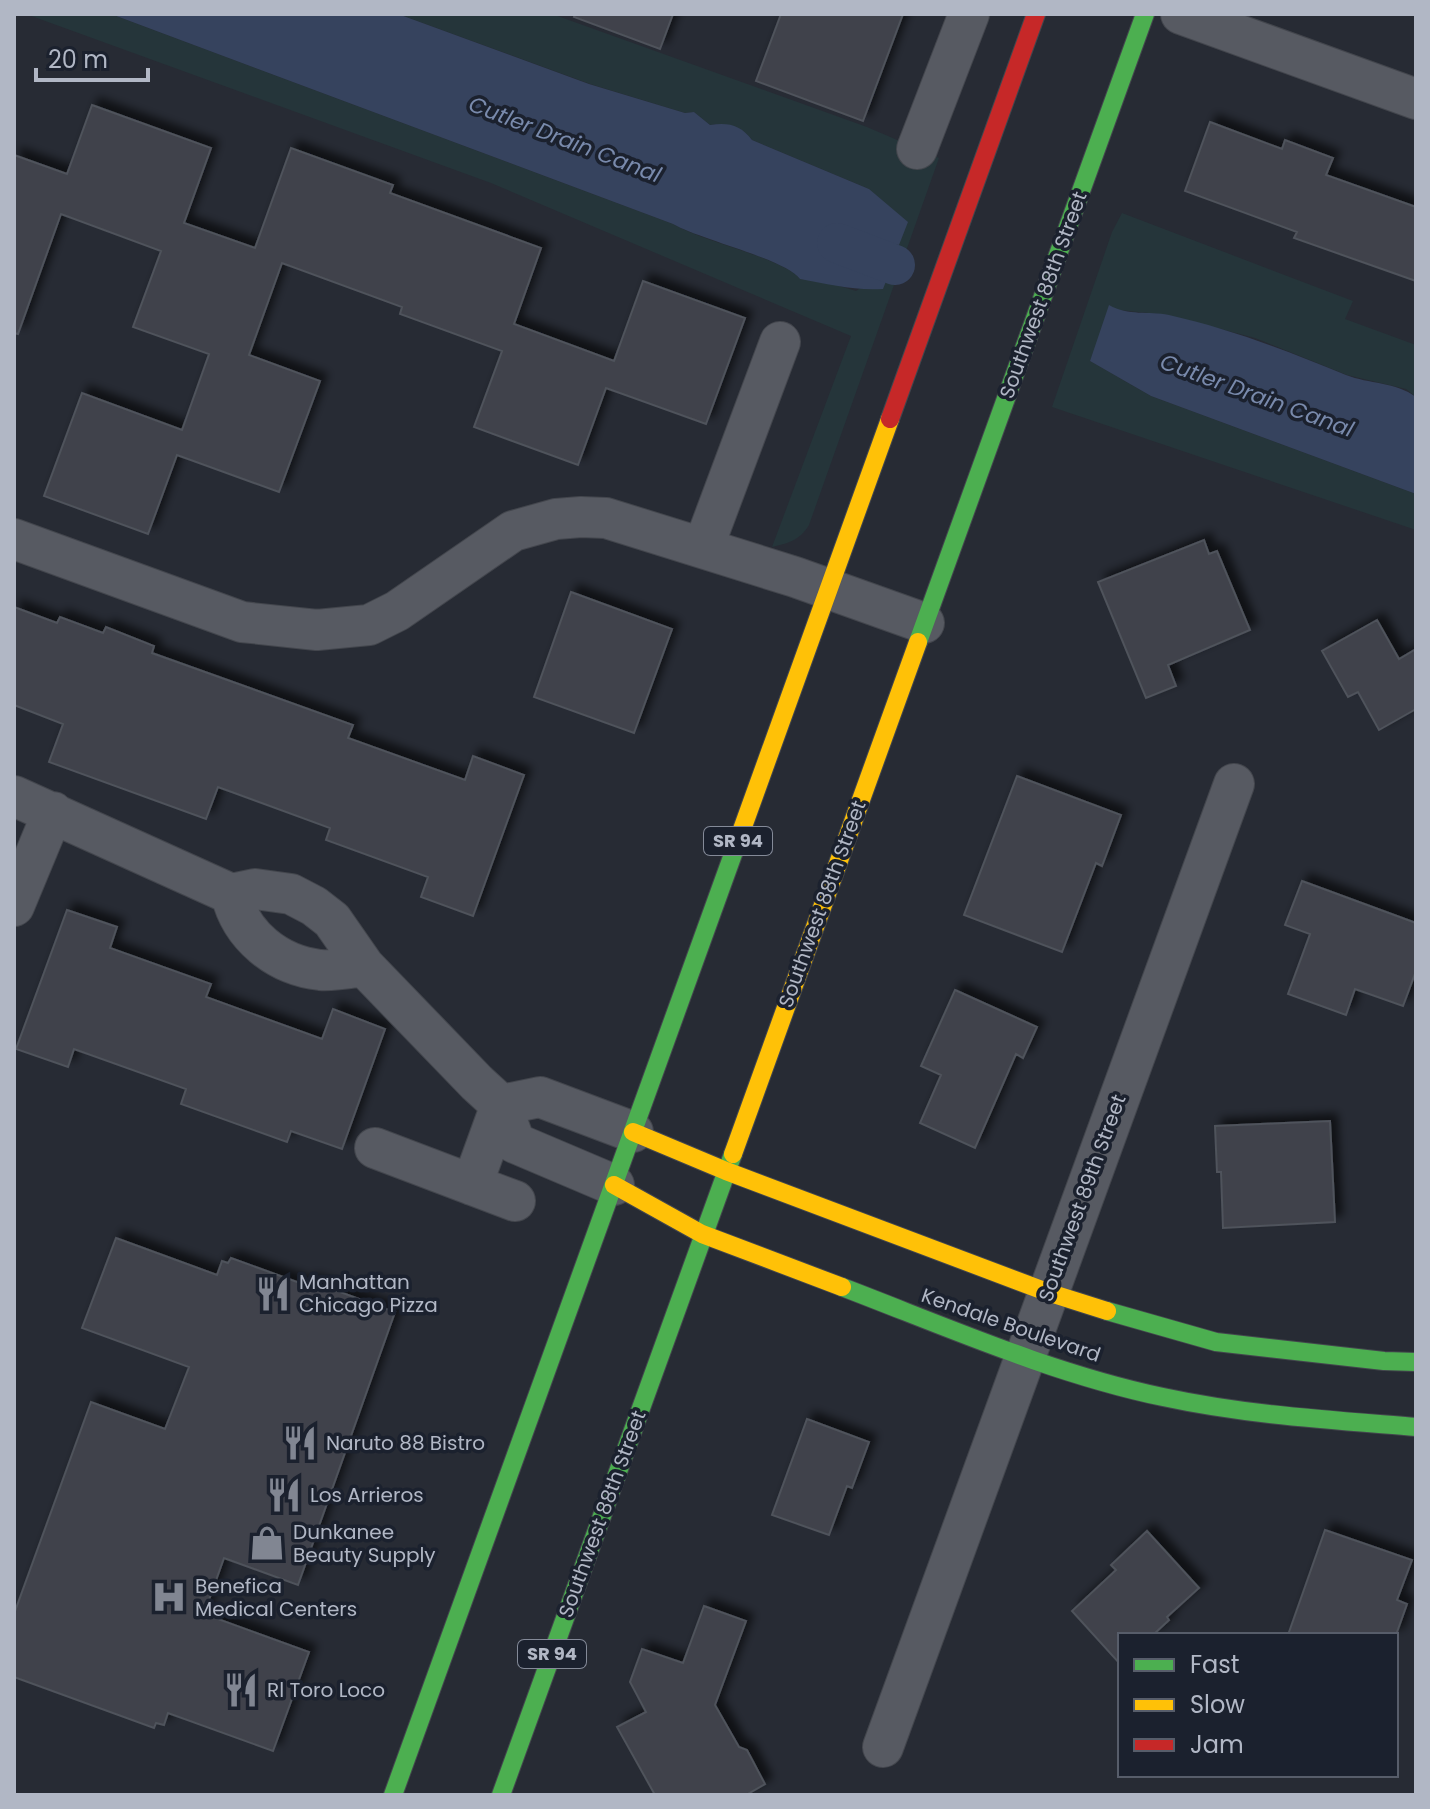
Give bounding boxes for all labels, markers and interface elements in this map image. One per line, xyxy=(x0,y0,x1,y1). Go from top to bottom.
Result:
scale bar xyxy=(36,32,148,82)
text: 20 m xyxy=(48,43,108,76)
water label: Cutler Drain Canal xyxy=(464,88,666,191)
street label: Southwest 88th Street xyxy=(992,188,1094,402)
water label: Cutler Drain Canal xyxy=(1156,346,1358,445)
street label: Southwest 88th Street xyxy=(771,797,873,1011)
road number: SR 94 xyxy=(704,827,772,855)
street label: Southwest 89th Street xyxy=(1031,1091,1133,1305)
place label: Manhattan Chicago Pizza xyxy=(299,1268,438,1319)
restaurant icon: Manhattan Chicago Pizza xyxy=(254,1275,292,1313)
street label: Kendale Boulevard xyxy=(918,1281,1104,1369)
street label: Southwest 88th Street xyxy=(551,1407,653,1621)
restaurant icon: Naruto 88 Bistro xyxy=(281,1424,319,1462)
place label: Naruto 88 Bistro xyxy=(326,1429,485,1457)
restaurant icon: Los Arrieros xyxy=(265,1476,303,1514)
place label: Los Arrieros xyxy=(310,1481,424,1509)
place label: Dunkanee Beauty Supply xyxy=(293,1518,436,1569)
shop icon: Dunkanee Beauty Supply xyxy=(248,1524,286,1562)
place label: Benefica Medical Centers xyxy=(195,1572,357,1623)
hospital icon: Benefica Medical Centers xyxy=(150,1578,188,1616)
legend xyxy=(1118,1633,1398,1777)
road number: SR 94 xyxy=(518,1640,586,1668)
text: Fast xyxy=(1190,1648,1240,1681)
restaurant icon: Rl Toro Loco xyxy=(222,1671,260,1709)
place label: Rl Toro Loco xyxy=(267,1676,385,1704)
text: Slow xyxy=(1190,1688,1245,1721)
text: Jam xyxy=(1190,1728,1244,1761)

